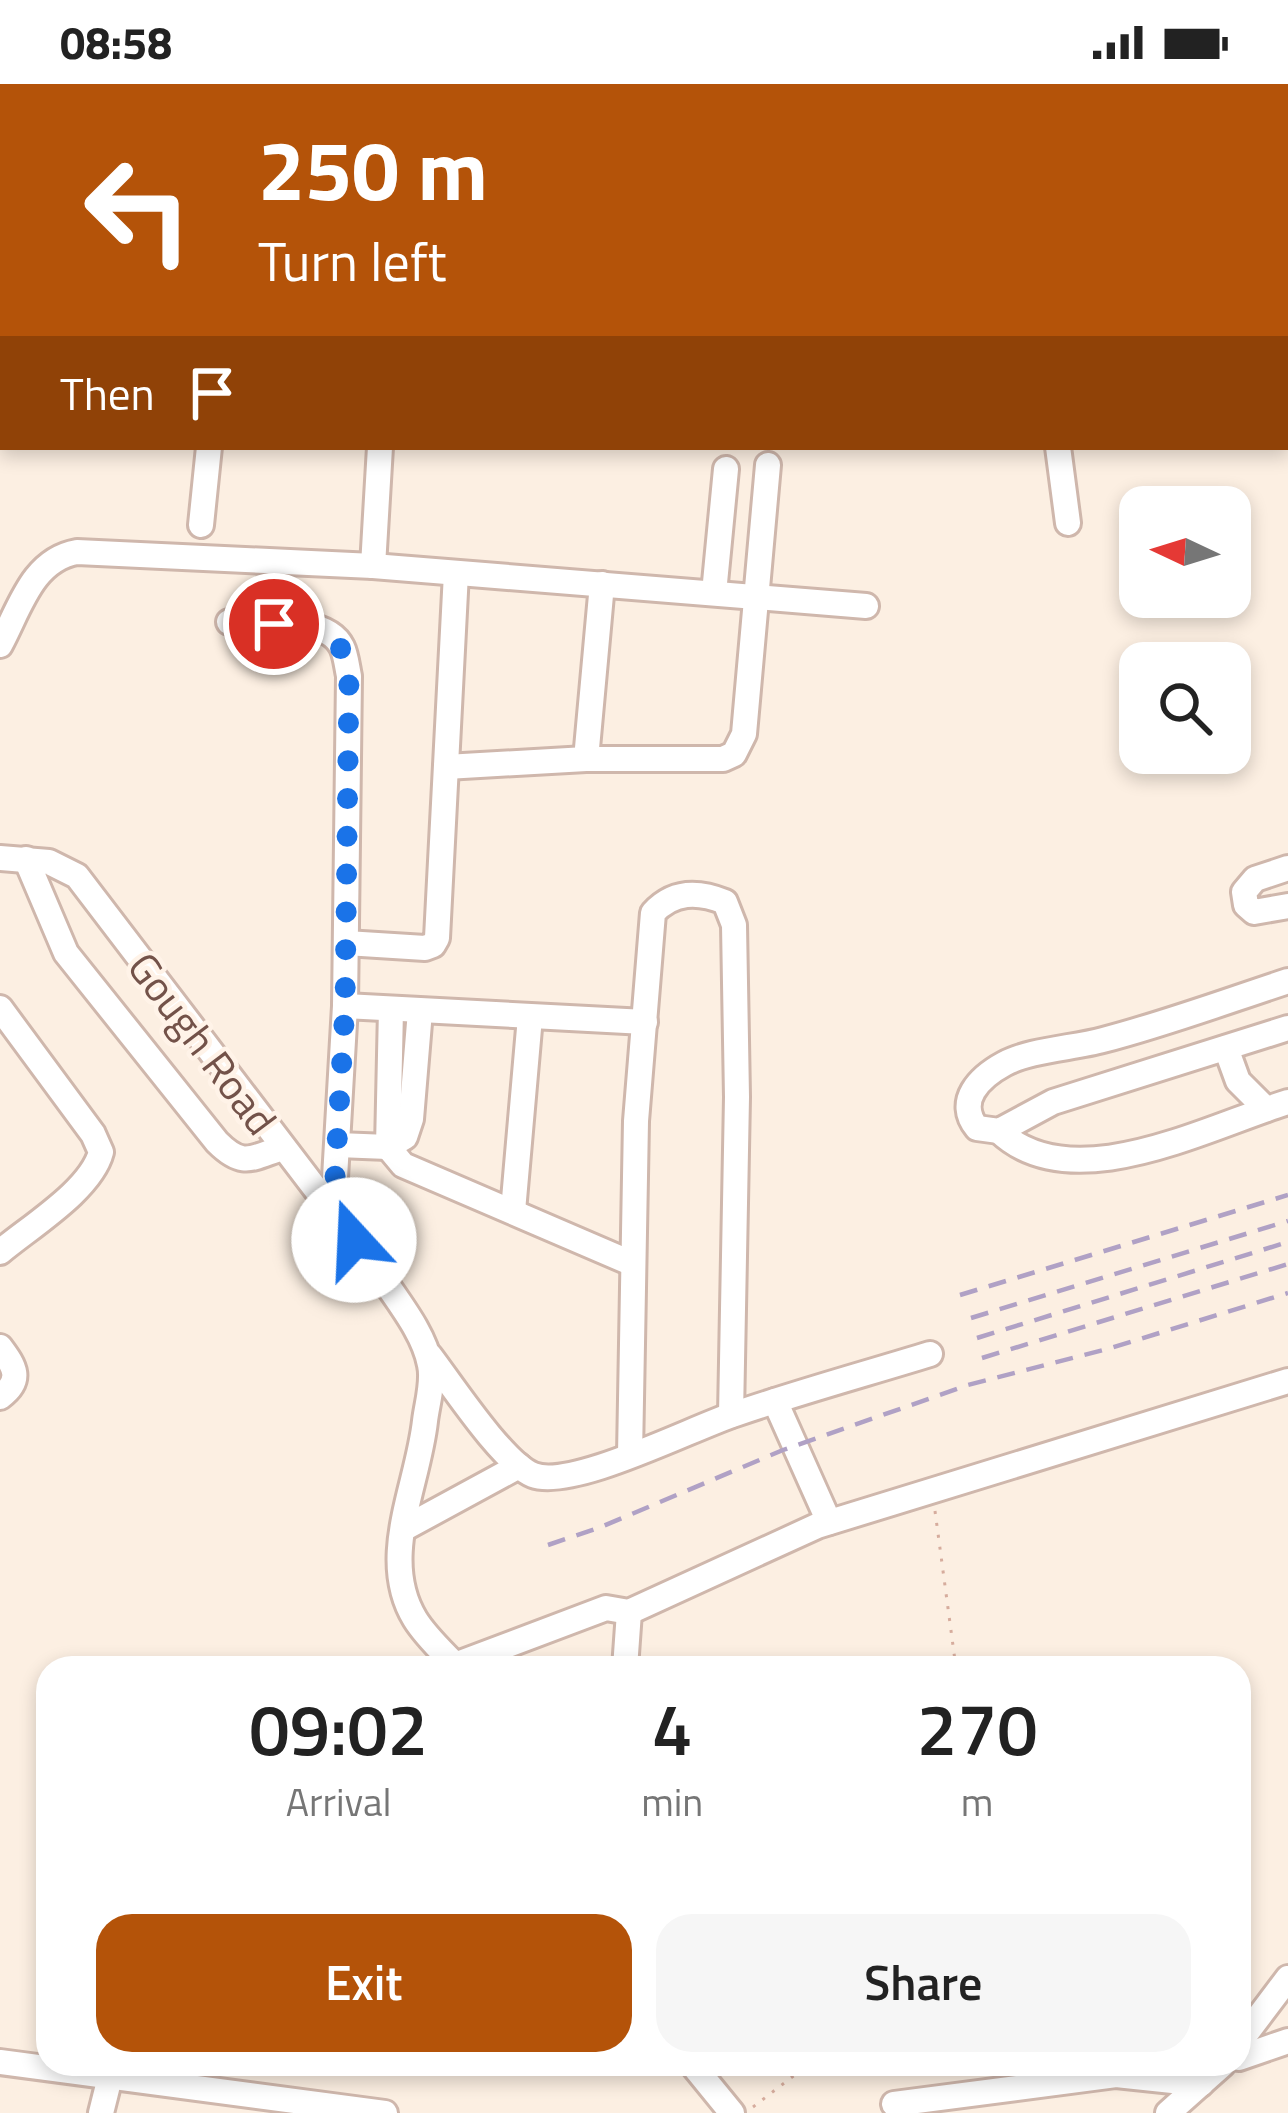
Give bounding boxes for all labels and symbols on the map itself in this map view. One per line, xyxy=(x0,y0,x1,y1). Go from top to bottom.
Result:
north arrow xyxy=(1119,486,1251,618)
pin xyxy=(223,573,325,675)
street label: Gough Road xyxy=(113,938,293,1148)
position arrow xyxy=(291,1177,417,1303)

